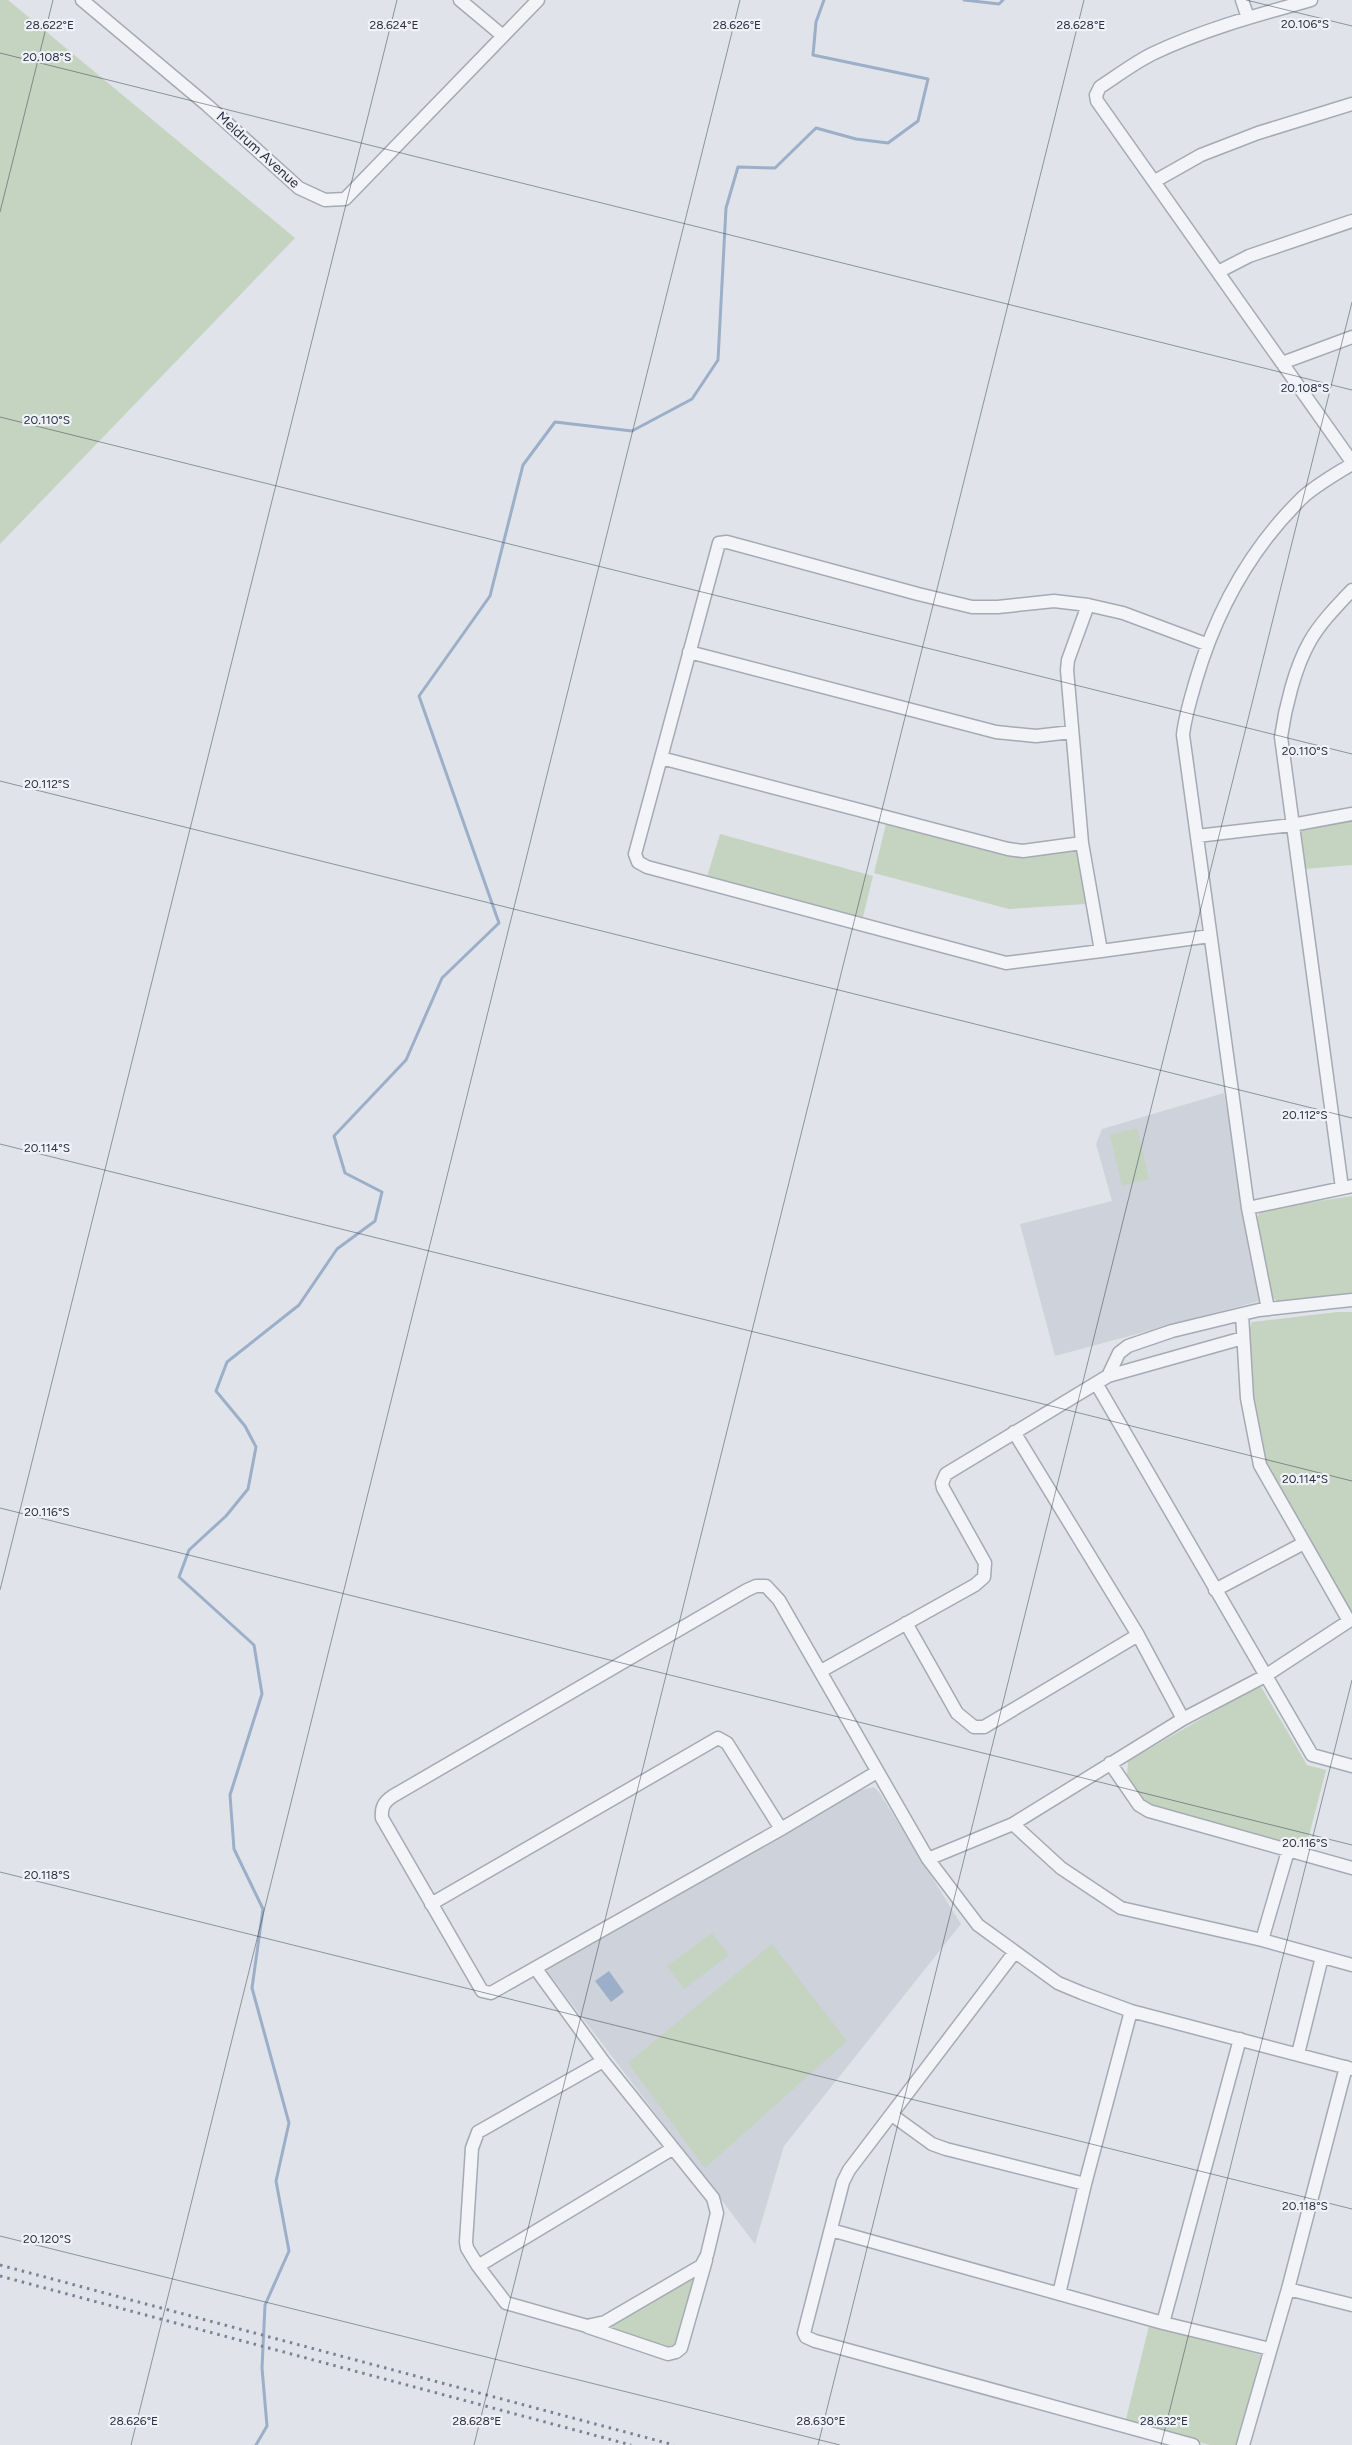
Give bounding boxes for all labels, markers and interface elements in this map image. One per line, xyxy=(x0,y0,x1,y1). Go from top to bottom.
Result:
text: 20.106°S xyxy=(1281,17,1329,31)
text: 28.622°E xyxy=(26,18,74,32)
text: 28.624°E xyxy=(369,18,419,32)
text: 28.626°E xyxy=(713,18,761,32)
text: 28.628°E xyxy=(1057,18,1105,32)
text: 20.108°S xyxy=(23,50,71,64)
street label: Meldrum Avenue xyxy=(213,108,303,192)
text: 20.108°S xyxy=(1281,381,1329,395)
text: 20.110°S xyxy=(24,413,70,427)
text: 20.110°S xyxy=(1282,744,1328,758)
text: 20.112°S xyxy=(24,777,70,791)
text: 20.112°S xyxy=(1282,1108,1328,1122)
text: 20.114°S xyxy=(24,1141,70,1155)
text: 20.114°S xyxy=(1282,1472,1328,1486)
text: 20.116°S xyxy=(24,1505,70,1519)
text: 20.116°S xyxy=(1282,1836,1328,1850)
text: 20.118°S xyxy=(24,1868,70,1882)
text: 20.118°S xyxy=(1282,2199,1328,2213)
text: 20.120°S xyxy=(23,2232,71,2246)
text: 28.626°E xyxy=(110,2414,158,2428)
text: 28.628°E xyxy=(453,2414,501,2428)
text: 28.630°E xyxy=(796,2414,846,2428)
text: 28.632°E xyxy=(1140,2414,1188,2428)

